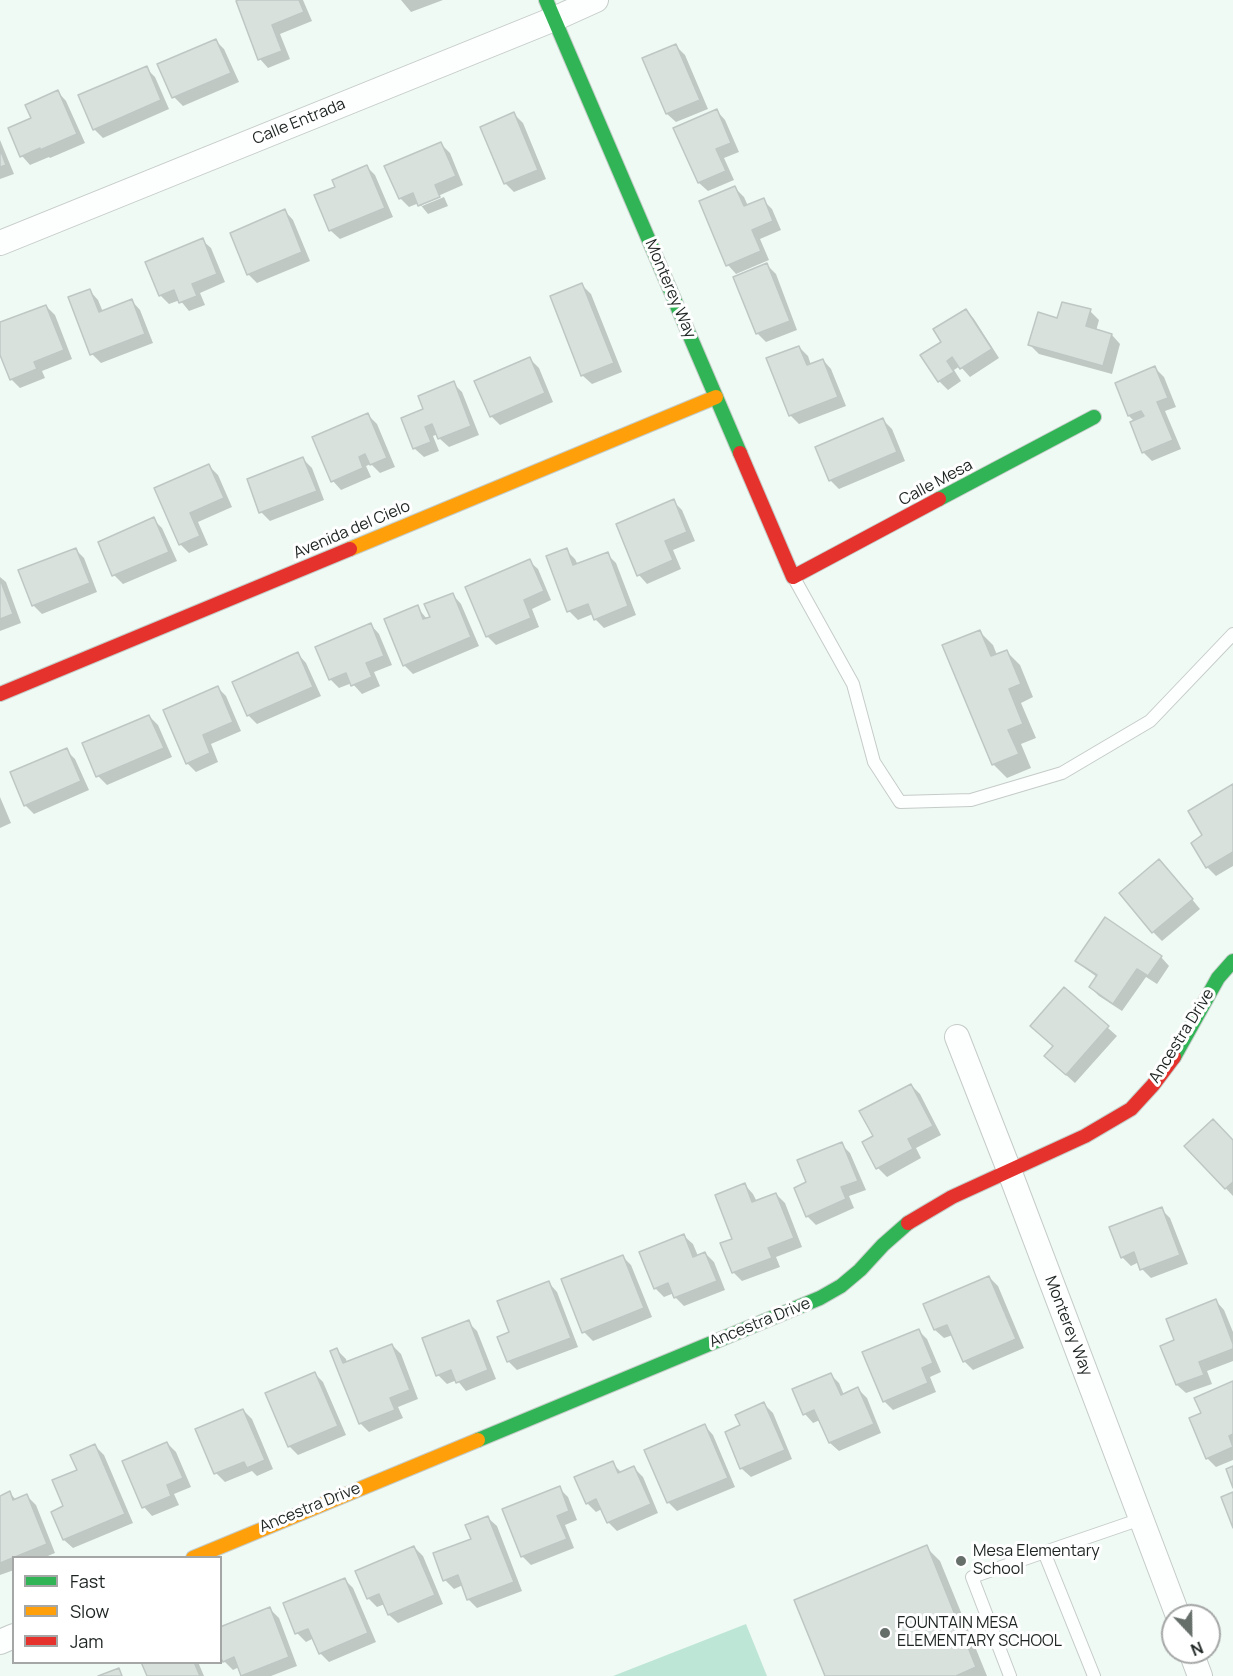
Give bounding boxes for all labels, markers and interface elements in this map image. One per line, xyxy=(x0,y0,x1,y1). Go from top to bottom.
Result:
street label: Calle Entrada xyxy=(250,95,348,149)
street label: Monterey Way xyxy=(641,237,699,341)
street label: Calle Mesa xyxy=(896,456,976,510)
street label: Avenida del Cielo xyxy=(291,497,413,563)
street label: Ancestra Drive xyxy=(1145,985,1219,1087)
street label: Monterey Way xyxy=(1040,1273,1096,1379)
street label: Ancestra Drive xyxy=(707,1294,813,1352)
street label: Ancestra Drive xyxy=(257,1479,363,1537)
place label: Mesa Elementary School xyxy=(973,1542,1100,1580)
marker: Mesa Elementary School xyxy=(954,1554,968,1568)
legend xyxy=(12,1556,222,1664)
text: Fast xyxy=(70,1569,105,1593)
text: Slow xyxy=(70,1599,109,1623)
north arrow xyxy=(1161,1604,1221,1664)
place label: FOUNTAIN MESA ELEMENTARY SCHOOL xyxy=(897,1614,1062,1652)
marker: FOUNTAIN MESA ELEMENTARY SCHOOL xyxy=(878,1626,892,1640)
text: Jam xyxy=(70,1629,104,1653)
text: N xyxy=(1188,1636,1206,1661)

